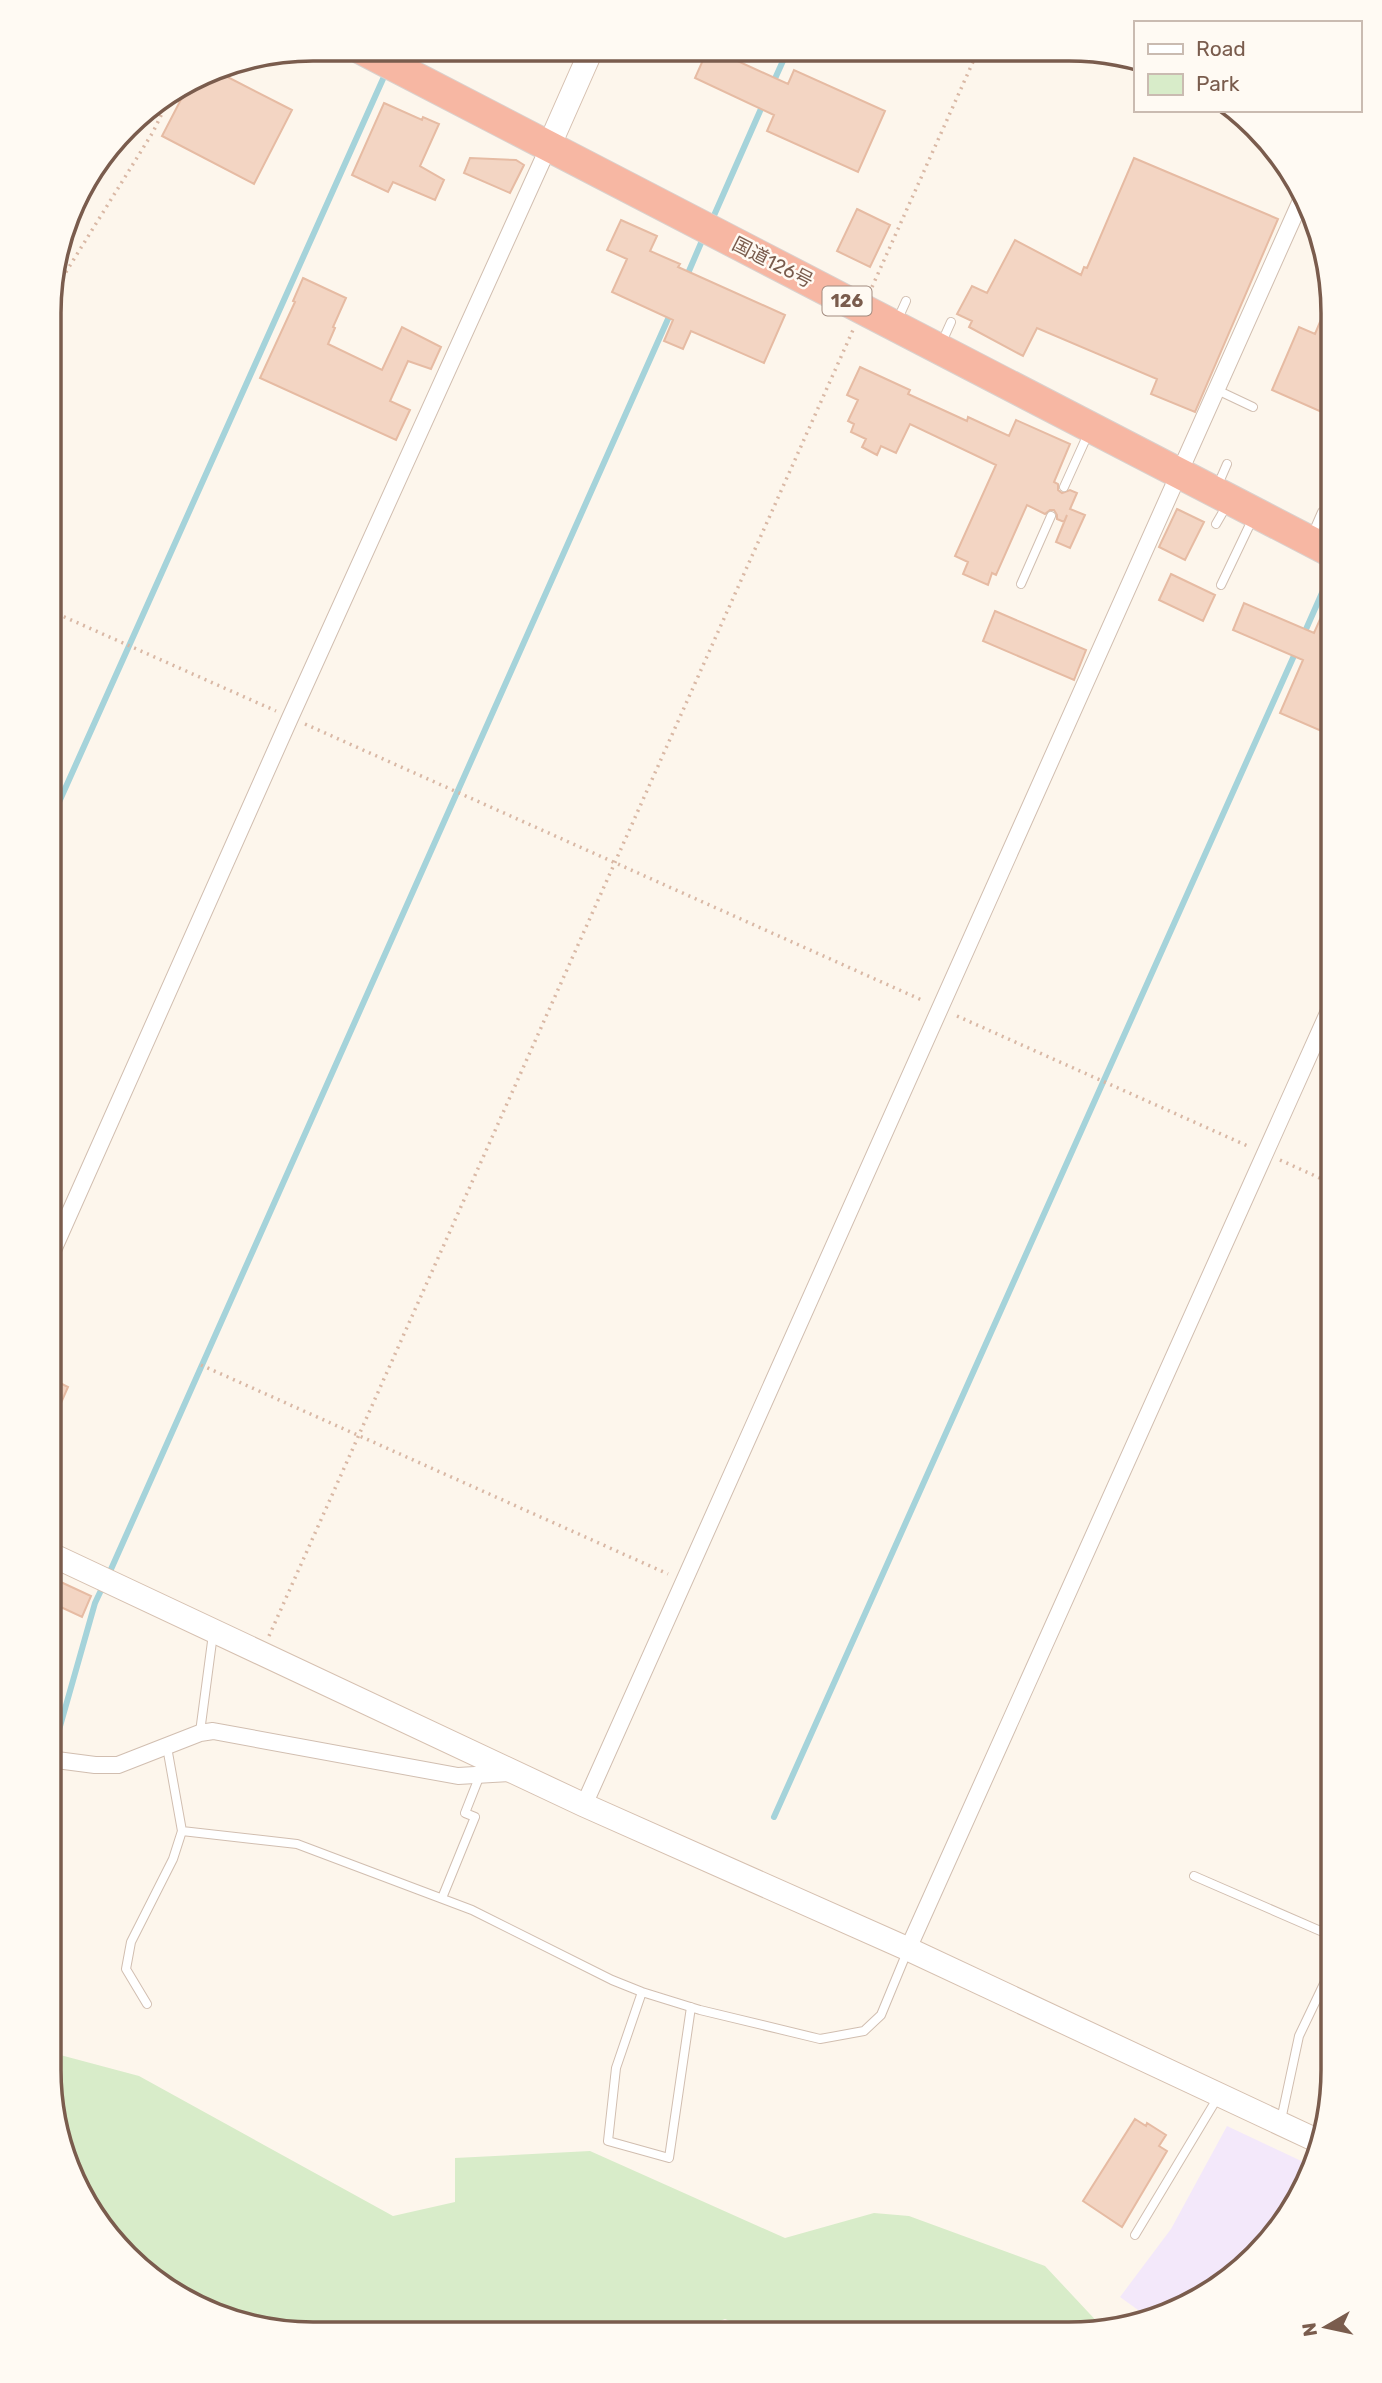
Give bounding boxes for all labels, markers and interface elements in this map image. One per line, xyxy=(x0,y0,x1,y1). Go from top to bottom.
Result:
legend xyxy=(1134,21,1361,112)
text: Road xyxy=(1196,36,1246,61)
text: Park xyxy=(1196,71,1240,96)
street label: 国道126号 xyxy=(728,232,817,293)
road number: 126 xyxy=(822,286,872,316)
north arrow xyxy=(1291,2292,1361,2362)
text: N xyxy=(1297,2321,1322,2338)

